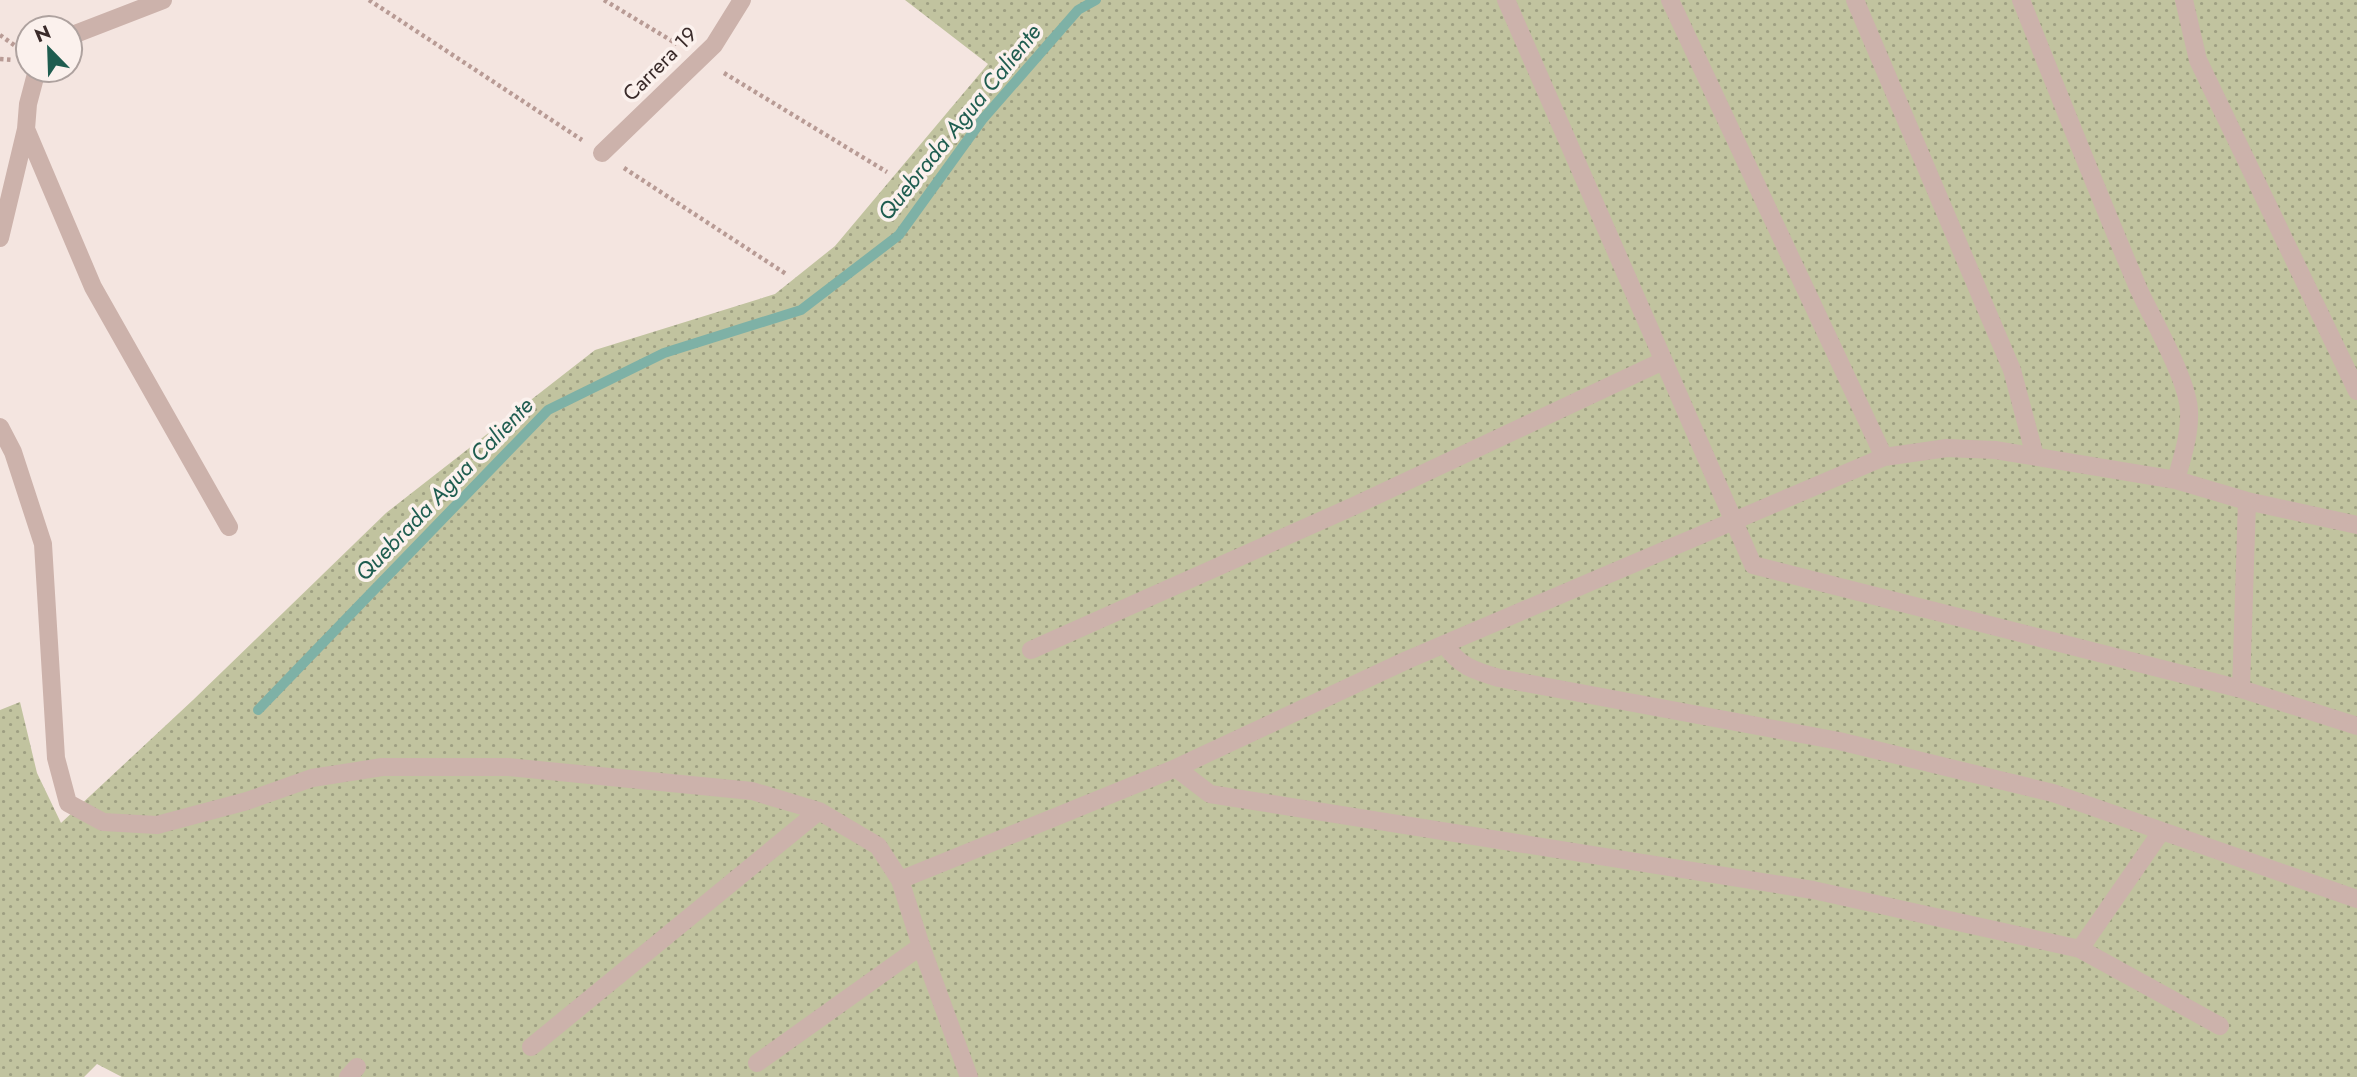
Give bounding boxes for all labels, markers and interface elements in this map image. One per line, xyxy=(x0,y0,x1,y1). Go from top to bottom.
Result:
north arrow xyxy=(14,14,84,84)
water label: Quebrada Agua Caliente xyxy=(869,16,1049,228)
text: N xyxy=(30,18,55,49)
street label: Carrera 19 xyxy=(616,20,704,108)
water label: Quebrada Agua Caliente xyxy=(347,389,541,589)

